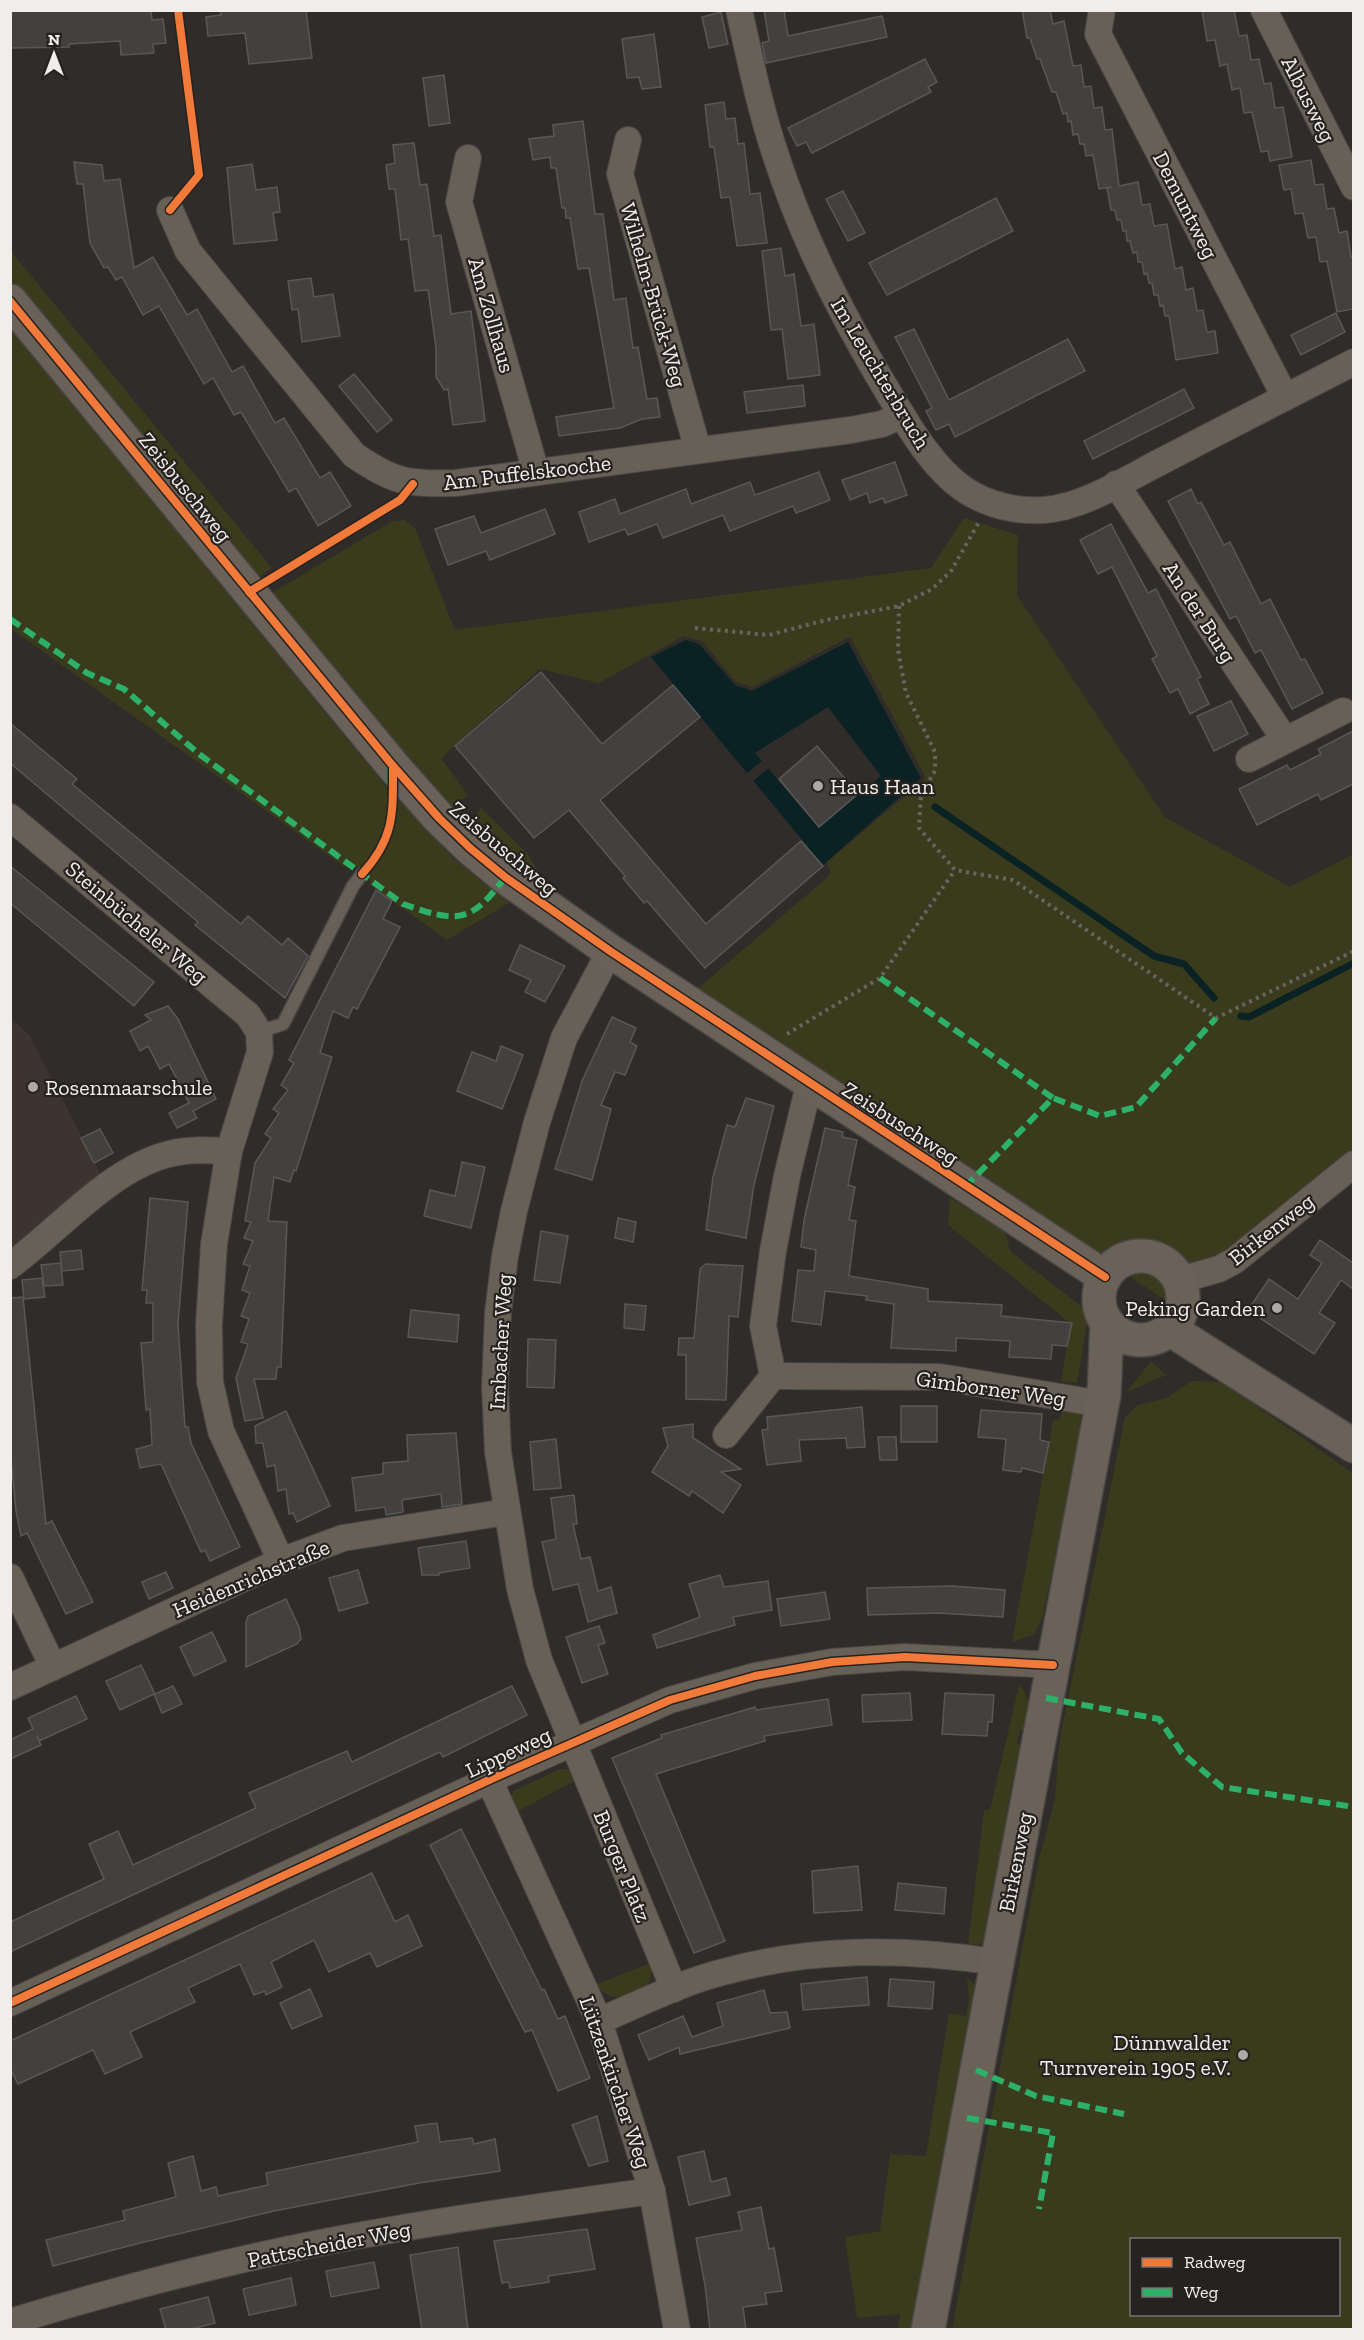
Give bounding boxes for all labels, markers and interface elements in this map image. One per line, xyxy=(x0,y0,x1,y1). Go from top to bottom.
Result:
north arrow xyxy=(24,24,84,84)
text: N xyxy=(48,30,60,49)
street label: Albusweg xyxy=(1275,52,1342,147)
street label: Demuntweg xyxy=(1147,147,1224,263)
street label: Wilhelm-Brück-Weg xyxy=(614,200,693,391)
street label: Am Zollhaus xyxy=(462,254,521,376)
street label: Im Leuchterbruch xyxy=(825,293,937,454)
street label: Zeisbuschweg xyxy=(133,427,238,548)
street label: Am Puffelskooche xyxy=(442,449,613,496)
street label: An der Burg xyxy=(1157,557,1242,668)
place label: Haus Haan xyxy=(830,773,935,800)
marker: Haus Haan xyxy=(811,779,825,793)
street label: Zeisbuschweg xyxy=(444,795,564,902)
street label: Steinbücheler Weg xyxy=(60,855,213,990)
place label: Rosenmaarschule xyxy=(45,1074,212,1101)
street label: Zeisbuschweg xyxy=(837,1076,964,1171)
marker: Rosenmaarschule xyxy=(26,1080,40,1094)
street label: Birkenweg xyxy=(1223,1188,1319,1271)
street label: Imbacher Weg xyxy=(483,1273,518,1411)
place label: Peking Garden xyxy=(1125,1295,1265,1322)
marker: Peking Garden xyxy=(1270,1301,1284,1315)
street label: Gimborner Weg xyxy=(914,1365,1067,1412)
street label: Heidenrichstraße xyxy=(169,1533,334,1624)
street label: Lippeweg xyxy=(461,1721,555,1784)
street label: Burger Platz xyxy=(588,1806,657,1926)
street label: Birkenweg xyxy=(993,1810,1038,1914)
street label: Lützenkircher Weg xyxy=(573,1993,658,2172)
place label: Dünnwalder Turnverein 1905 e.V. xyxy=(1040,2029,1231,2081)
marker: Dünnwalder Turnverein 1905 e.V. xyxy=(1236,2048,1250,2062)
street label: Pattscheider Weg xyxy=(245,2215,413,2274)
legend xyxy=(1130,2238,1340,2316)
text: Radweg xyxy=(1184,2251,1246,2273)
text: Weg xyxy=(1184,2281,1218,2303)

